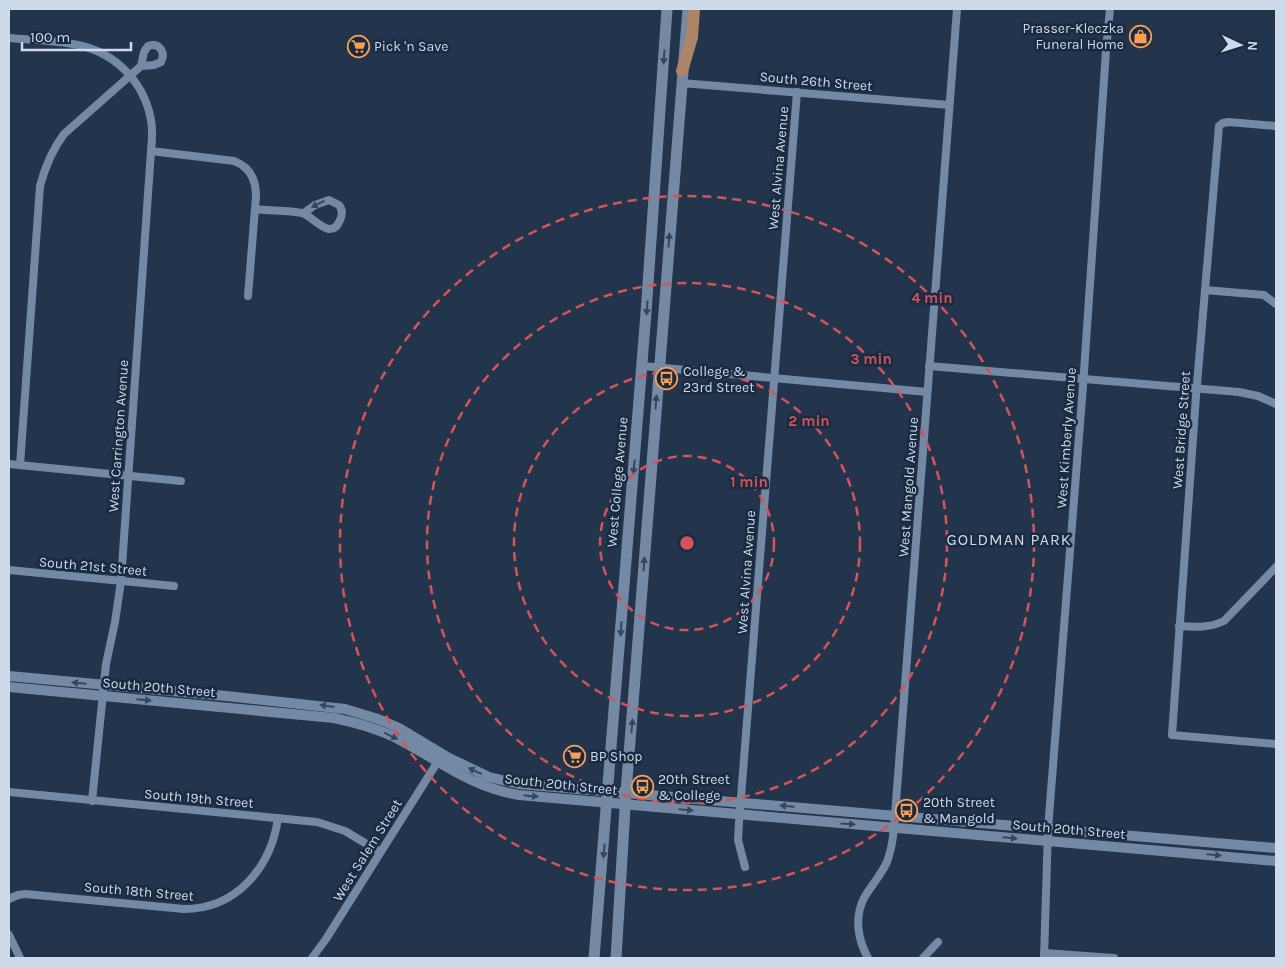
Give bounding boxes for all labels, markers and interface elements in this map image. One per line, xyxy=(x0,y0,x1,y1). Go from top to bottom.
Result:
scale bar xyxy=(22,20,131,52)
place label: Prasser-Kleczka Funeral Home xyxy=(1023,20,1124,53)
north arrow xyxy=(1215,20,1265,70)
shop icon: Prasser-Kleczka Funeral Home xyxy=(1128,24,1152,48)
text: 100 m xyxy=(30,28,70,46)
supermarket icon: Pick 'n Save xyxy=(346,34,370,58)
place label: Pick 'n Save xyxy=(374,38,448,55)
text: N xyxy=(1244,40,1261,51)
one-way arrow xyxy=(659,50,667,66)
street label: South 26th Street xyxy=(759,68,873,95)
street label: West Alvina Avenue xyxy=(765,106,792,231)
one-way arrow xyxy=(310,200,325,209)
one-way arrow xyxy=(665,232,673,248)
text: 4 min xyxy=(911,289,953,307)
one-way arrow xyxy=(642,301,650,317)
text: 3 min xyxy=(850,350,892,368)
street label: West Carrington Avenue xyxy=(105,359,132,513)
place label: College & 23rd Street xyxy=(683,363,755,396)
bus stop icon: College & 23rd Street xyxy=(655,367,679,391)
street label: West Kimberly Avenue xyxy=(1053,367,1080,509)
street label: West Bridge Street xyxy=(1169,370,1194,490)
one-way arrow xyxy=(653,394,661,410)
text: 2 min xyxy=(788,412,830,430)
street label: West College Avenue xyxy=(603,416,632,548)
street label: West Mangold Avenue xyxy=(895,416,922,558)
one-way arrow xyxy=(629,459,637,475)
text: 1 min xyxy=(730,473,768,491)
street label: West Alvina Avenue xyxy=(734,510,759,634)
district label: GOLDMAN PARK xyxy=(946,530,1072,549)
centre of rings xyxy=(678,534,696,552)
street label: South 21st Street xyxy=(38,553,148,580)
one-way arrow xyxy=(640,556,648,572)
one-way arrow xyxy=(616,621,624,637)
street label: South 20th Street xyxy=(102,674,216,701)
one-way arrow xyxy=(70,679,86,687)
one-way arrow xyxy=(137,696,153,704)
one-way arrow xyxy=(319,702,335,710)
one-way arrow xyxy=(628,718,636,734)
one-way arrow xyxy=(383,732,398,740)
supermarket icon: BP Shop xyxy=(562,744,586,768)
place label: BP Shop xyxy=(590,748,643,765)
one-way arrow xyxy=(468,766,482,774)
street label: South 20th Street xyxy=(504,770,618,799)
place label: 20th Street & College xyxy=(658,771,730,804)
bus stop icon: 20th Street & College xyxy=(630,775,654,799)
street label: South 19th Street xyxy=(144,785,254,812)
one-way arrow xyxy=(524,792,540,800)
place label: 20th Street & Mangold xyxy=(923,794,995,827)
street label: West Salem Street xyxy=(329,796,406,905)
bus stop icon: 20th Street & Mangold xyxy=(895,798,919,822)
one-way arrow xyxy=(779,802,795,810)
one-way arrow xyxy=(678,806,694,814)
street label: South 20th Street xyxy=(1012,816,1126,843)
one-way arrow xyxy=(840,820,856,828)
one-way arrow xyxy=(1002,834,1018,842)
one-way arrow xyxy=(599,844,607,860)
one-way arrow xyxy=(1207,852,1223,860)
street label: South 18th Street xyxy=(83,878,195,905)

